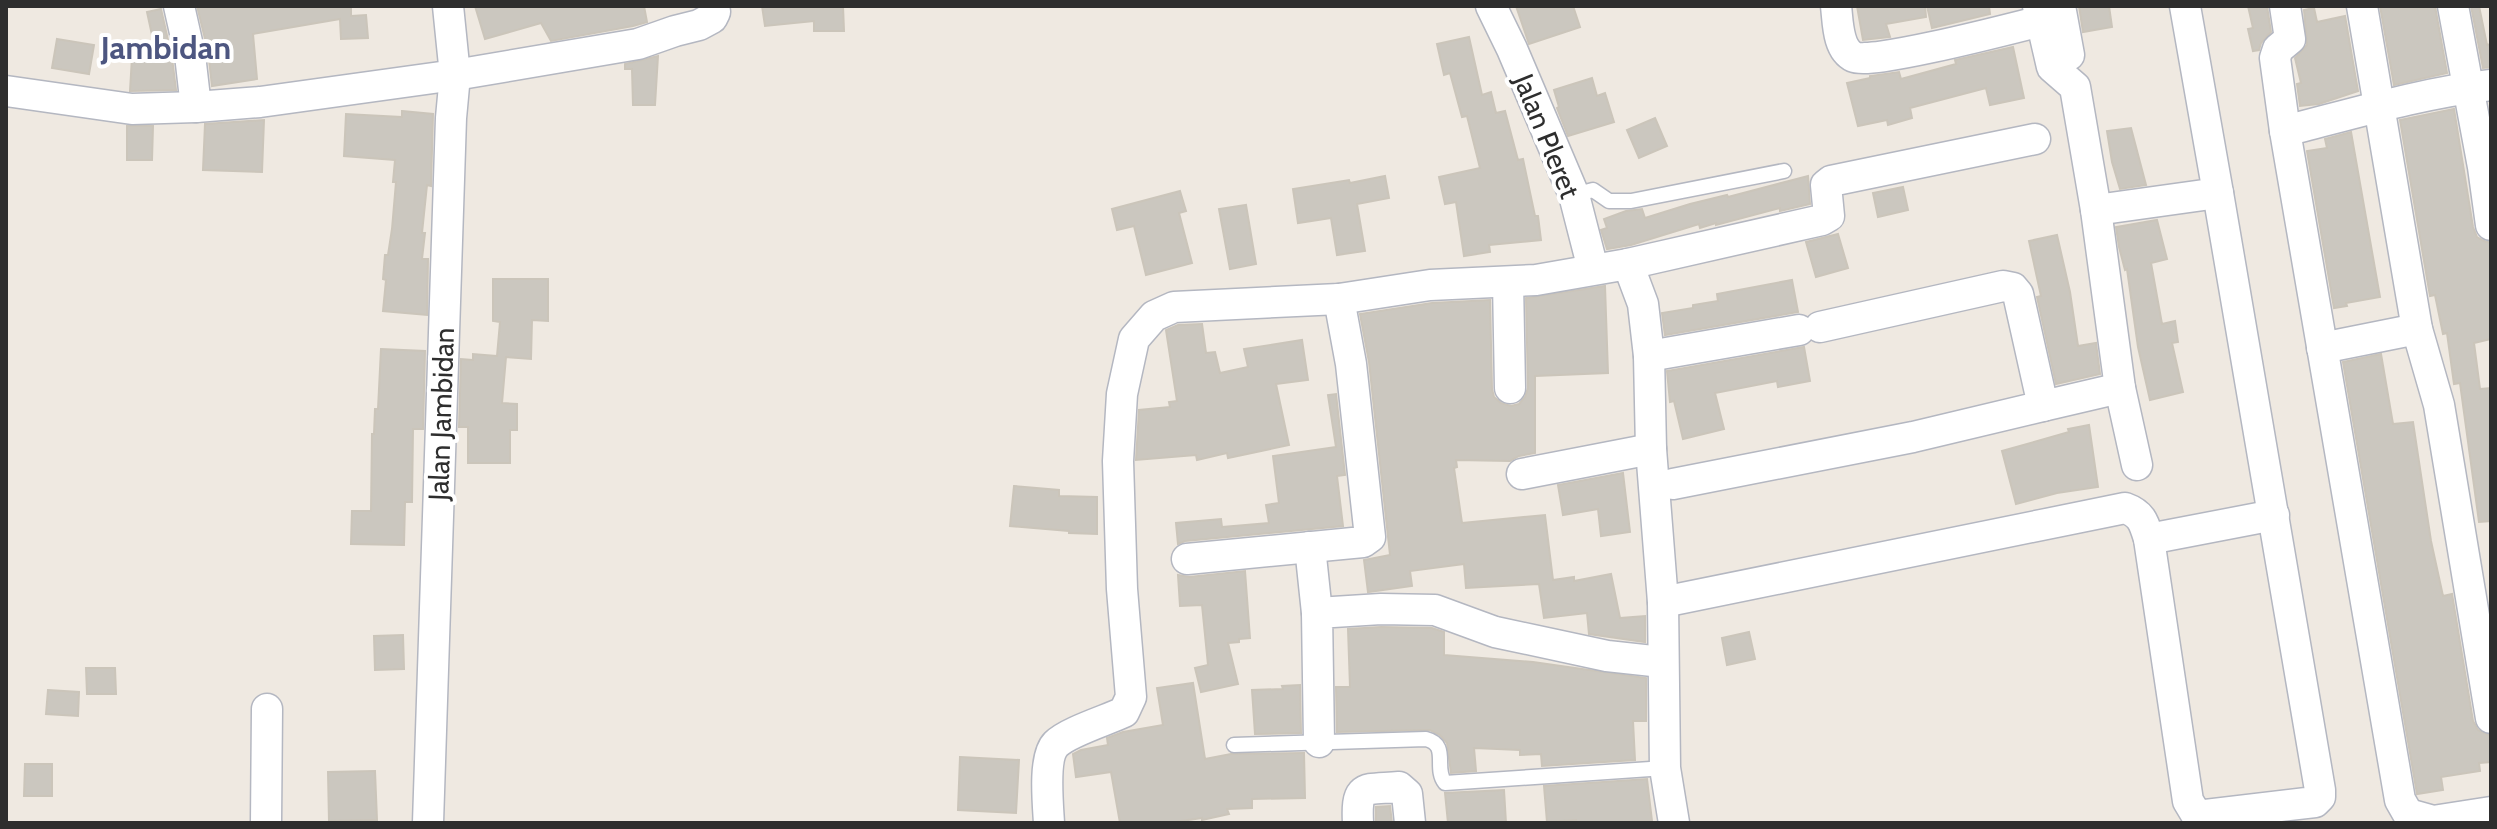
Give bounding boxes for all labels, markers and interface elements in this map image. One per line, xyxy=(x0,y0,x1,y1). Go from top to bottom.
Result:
district label: Jambidan xyxy=(100,28,231,67)
street label: Jalan Pleret xyxy=(1506,68,1587,203)
street label: Jalan Jambidan xyxy=(421,327,461,502)

